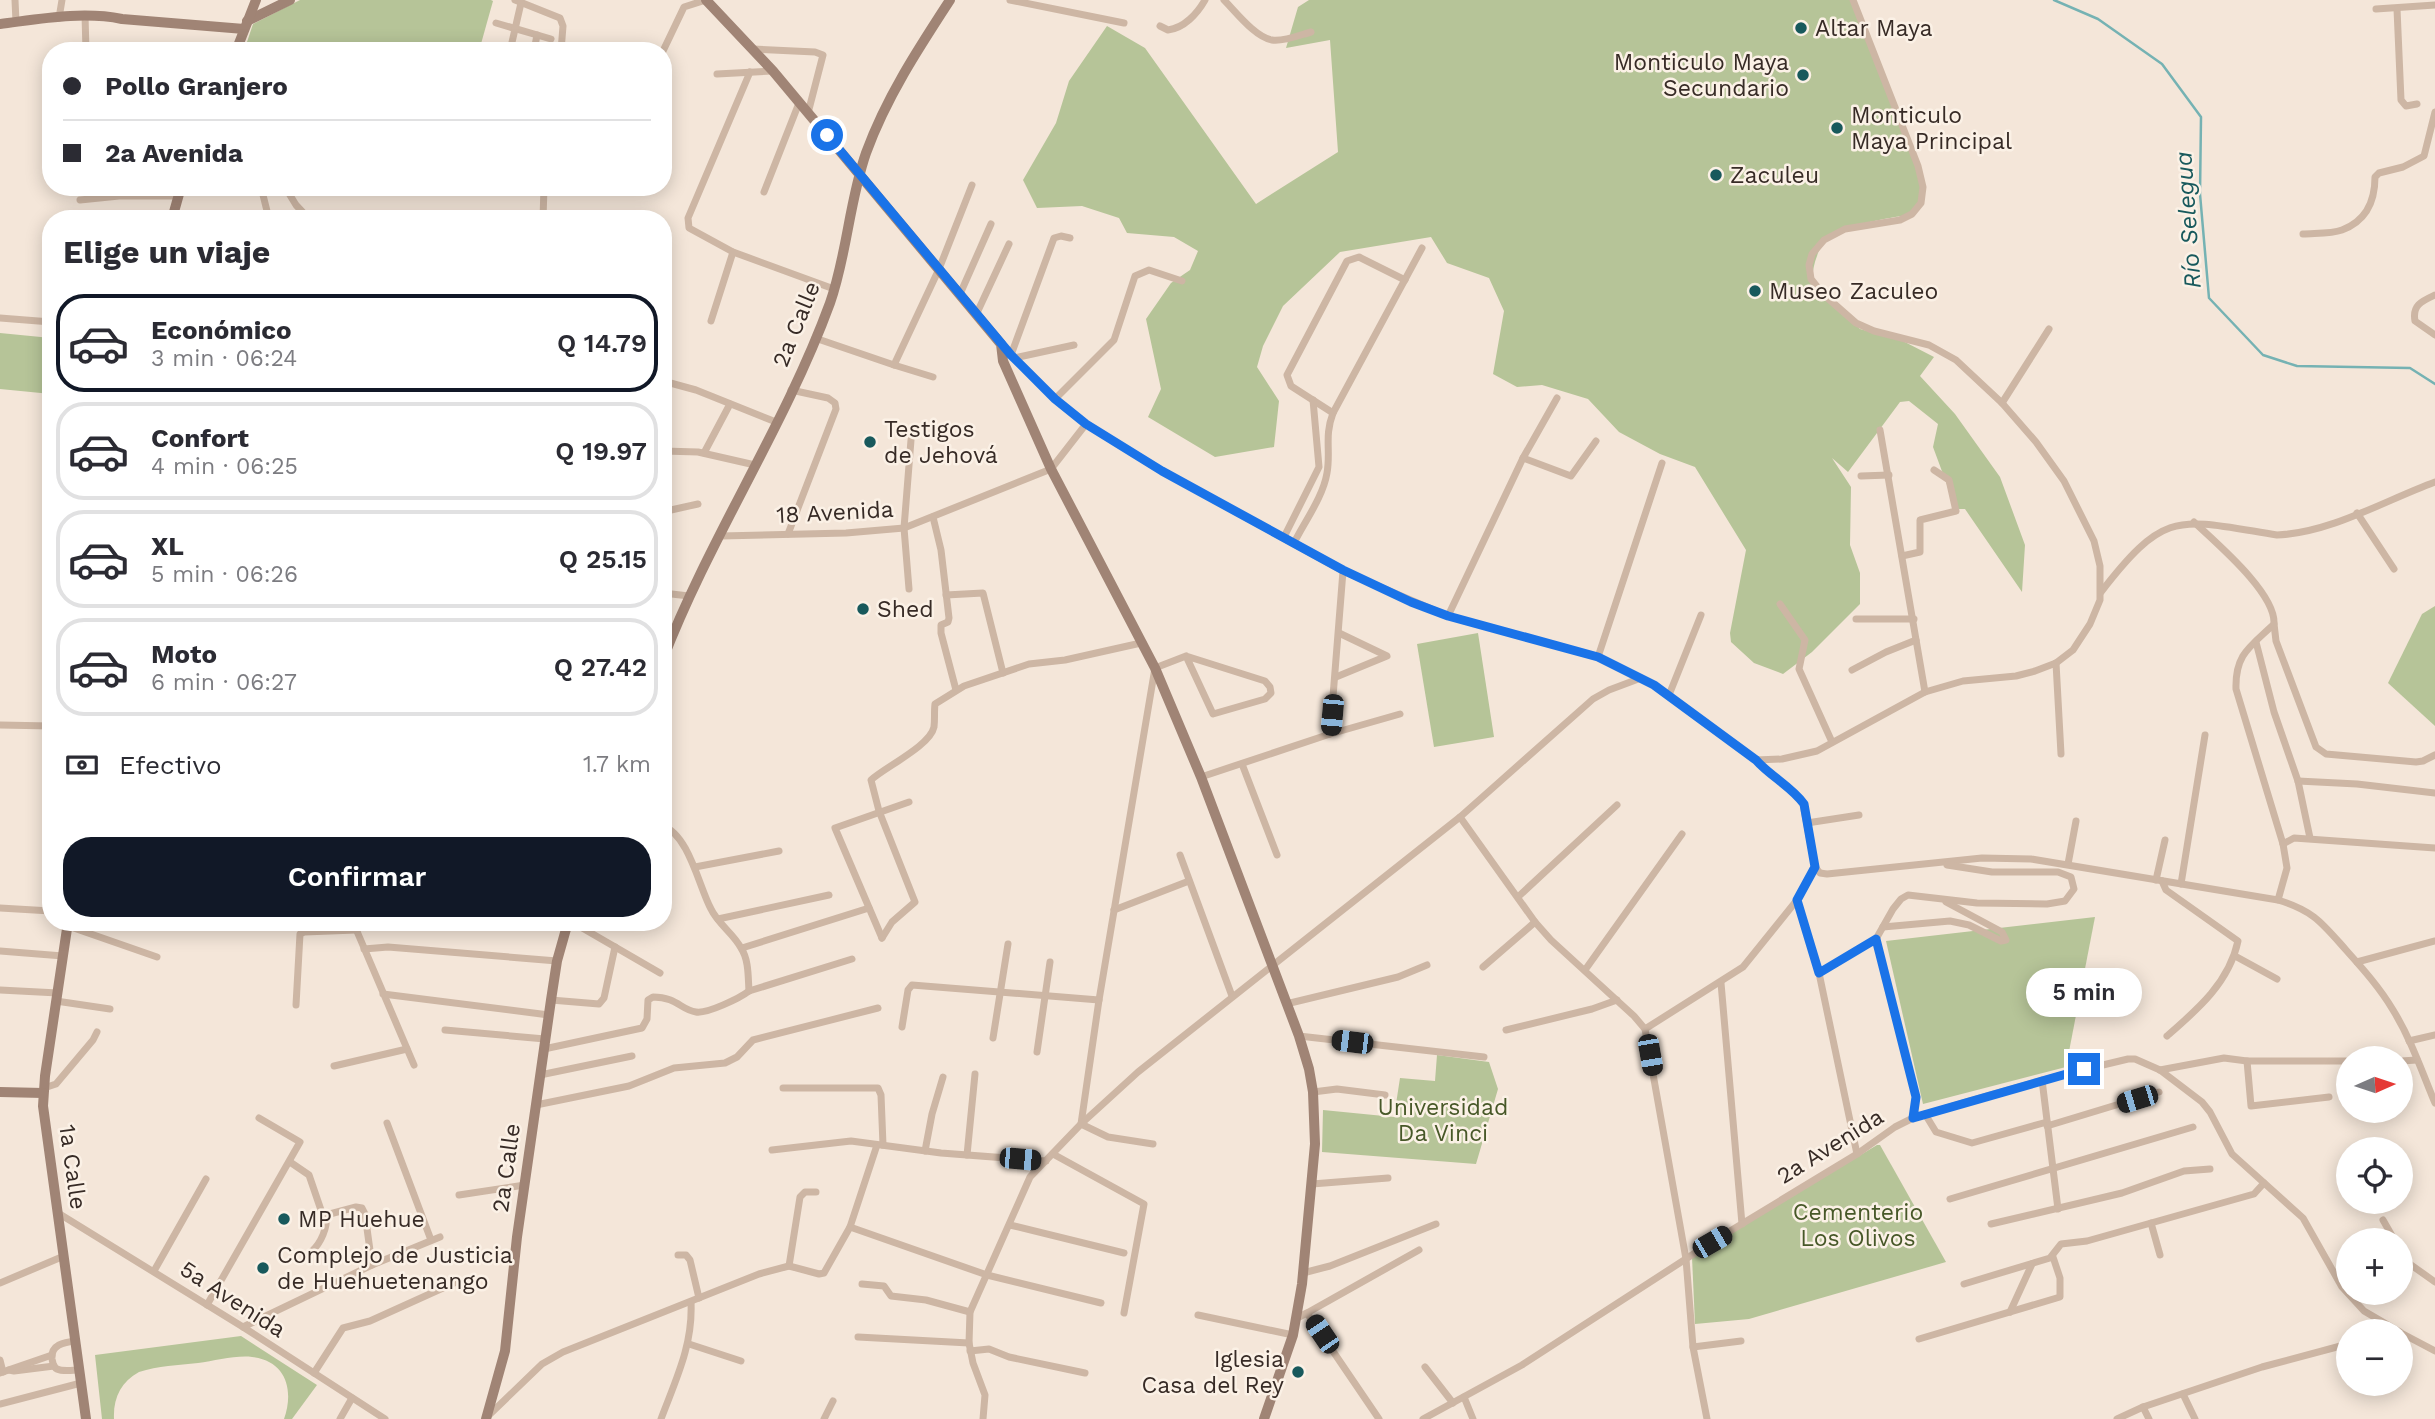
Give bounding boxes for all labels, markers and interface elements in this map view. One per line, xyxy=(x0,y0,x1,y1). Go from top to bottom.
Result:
place label: Altar Maya xyxy=(1815,15,1933,42)
marker: Altar Maya xyxy=(1793,20,1809,36)
place label: Monticulo Maya Secundario xyxy=(1614,49,1789,102)
marker: Monticulo Maya Secundario xyxy=(1795,67,1811,83)
text: Pollo Granjero xyxy=(105,71,288,101)
place label: Monticulo Maya Principal xyxy=(1851,102,2012,155)
route start xyxy=(811,119,843,151)
marker: Monticulo Maya Principal xyxy=(1829,120,1845,136)
text: 2a Avenida xyxy=(105,138,243,168)
water label: Río Selegua xyxy=(2169,150,2207,290)
place label: Zaculeu xyxy=(1730,162,1819,189)
marker: Zaculeu xyxy=(1708,167,1724,183)
text: Elige un viaje xyxy=(63,233,270,271)
street label: 2a Calle xyxy=(767,277,826,371)
place label: Museo Zaculeo xyxy=(1769,278,1938,305)
marker: Museo Zaculeo xyxy=(1747,283,1763,299)
icon: car xyxy=(67,312,130,375)
text: Económico xyxy=(151,315,292,345)
text: Q 14.79 xyxy=(557,328,647,358)
text: 3 min · 06:24 xyxy=(151,345,297,372)
place label: Testigos de Jehová xyxy=(884,416,998,469)
icon: car xyxy=(67,420,130,483)
text: Confort xyxy=(151,423,249,453)
marker: Testigos de Jehová xyxy=(862,434,878,450)
text: Q 19.97 xyxy=(555,436,647,466)
text: 4 min · 06:25 xyxy=(151,453,298,480)
street label: 18 Avenida xyxy=(776,496,894,529)
icon: car xyxy=(67,528,130,591)
text: XL xyxy=(151,531,184,561)
text: Q 25.15 xyxy=(559,544,647,574)
text: 5 min · 06:26 xyxy=(151,561,298,588)
place label: Shed xyxy=(877,596,934,623)
marker: Shed xyxy=(855,601,871,617)
icon: car xyxy=(67,636,130,699)
text: Moto xyxy=(151,639,217,669)
text: Q 27.42 xyxy=(554,652,647,682)
text: 6 min · 06:27 xyxy=(151,669,297,696)
car xyxy=(1320,693,1345,737)
icon: cash xyxy=(63,746,101,784)
text: Efectivo xyxy=(119,750,222,780)
text: 1.7 km xyxy=(583,751,651,778)
button: Confirmar xyxy=(63,837,651,917)
callout: 5 min xyxy=(2026,968,2142,1016)
text: 5 min xyxy=(2053,979,2115,1006)
car xyxy=(1330,1029,1375,1055)
car xyxy=(1637,1032,1664,1078)
north arrow xyxy=(2336,1046,2413,1124)
map controls xyxy=(2336,1046,2413,1396)
route end xyxy=(2068,1053,2100,1085)
car xyxy=(2114,1083,2161,1115)
park label: Universidad Da Vinci xyxy=(1378,1094,1508,1147)
street label: 2a Avenida xyxy=(1772,1103,1888,1190)
street label: 2a Calle xyxy=(487,1122,526,1214)
street label: 1a Calle xyxy=(53,1123,92,1211)
button: locate xyxy=(2336,1137,2413,1214)
car xyxy=(999,1147,1042,1171)
park label: Cementerio Los Olivos xyxy=(1793,1199,1923,1252)
place label: MP Huehue xyxy=(298,1206,425,1233)
marker: MP Huehue xyxy=(276,1211,292,1227)
car xyxy=(1689,1222,1736,1262)
button: + xyxy=(2336,1228,2413,1305)
place label: Complejo de Justicia de Huehuetenango xyxy=(277,1242,513,1295)
street label: 5a Avenida xyxy=(175,1255,291,1343)
marker: Complejo de Justicia de Huehuetenango xyxy=(255,1260,271,1276)
car xyxy=(1302,1311,1343,1357)
button: − xyxy=(2336,1319,2413,1396)
place label: Iglesia Casa del Rey xyxy=(1141,1346,1284,1399)
marker: Iglesia Casa del Rey xyxy=(1290,1364,1306,1380)

